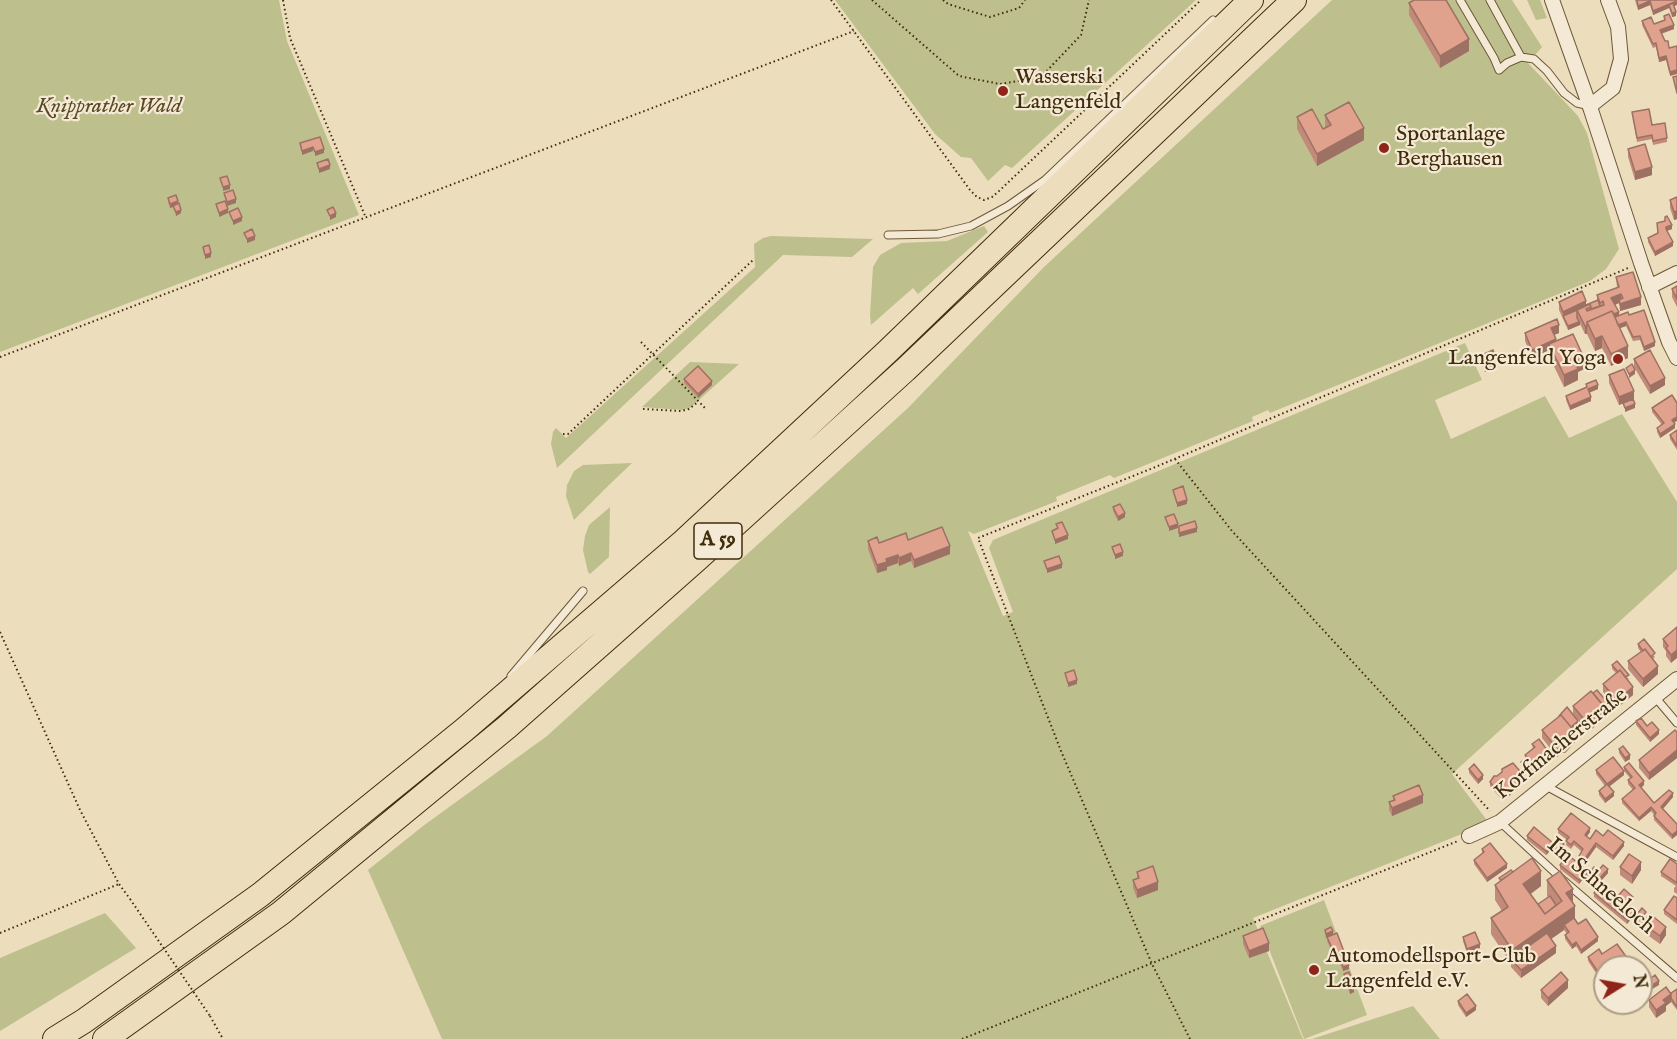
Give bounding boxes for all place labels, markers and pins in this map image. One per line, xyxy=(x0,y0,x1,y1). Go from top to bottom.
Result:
place label: Wasserski Langenfeld xyxy=(1015,65,1121,116)
marker: Wasserski Langenfeld xyxy=(996,84,1010,98)
place label: Sportanlage Berghausen xyxy=(1396,122,1505,174)
marker: Sportanlage Berghausen xyxy=(1377,141,1391,155)
place label: Langenfeld Yoga xyxy=(1448,346,1606,372)
marker: Langenfeld Yoga xyxy=(1611,352,1625,366)
place label: Automodellsport-Club Langenfeld e.V. xyxy=(1326,944,1536,996)
marker: Automodellsport-Club Langenfeld e.V. xyxy=(1307,963,1321,977)

